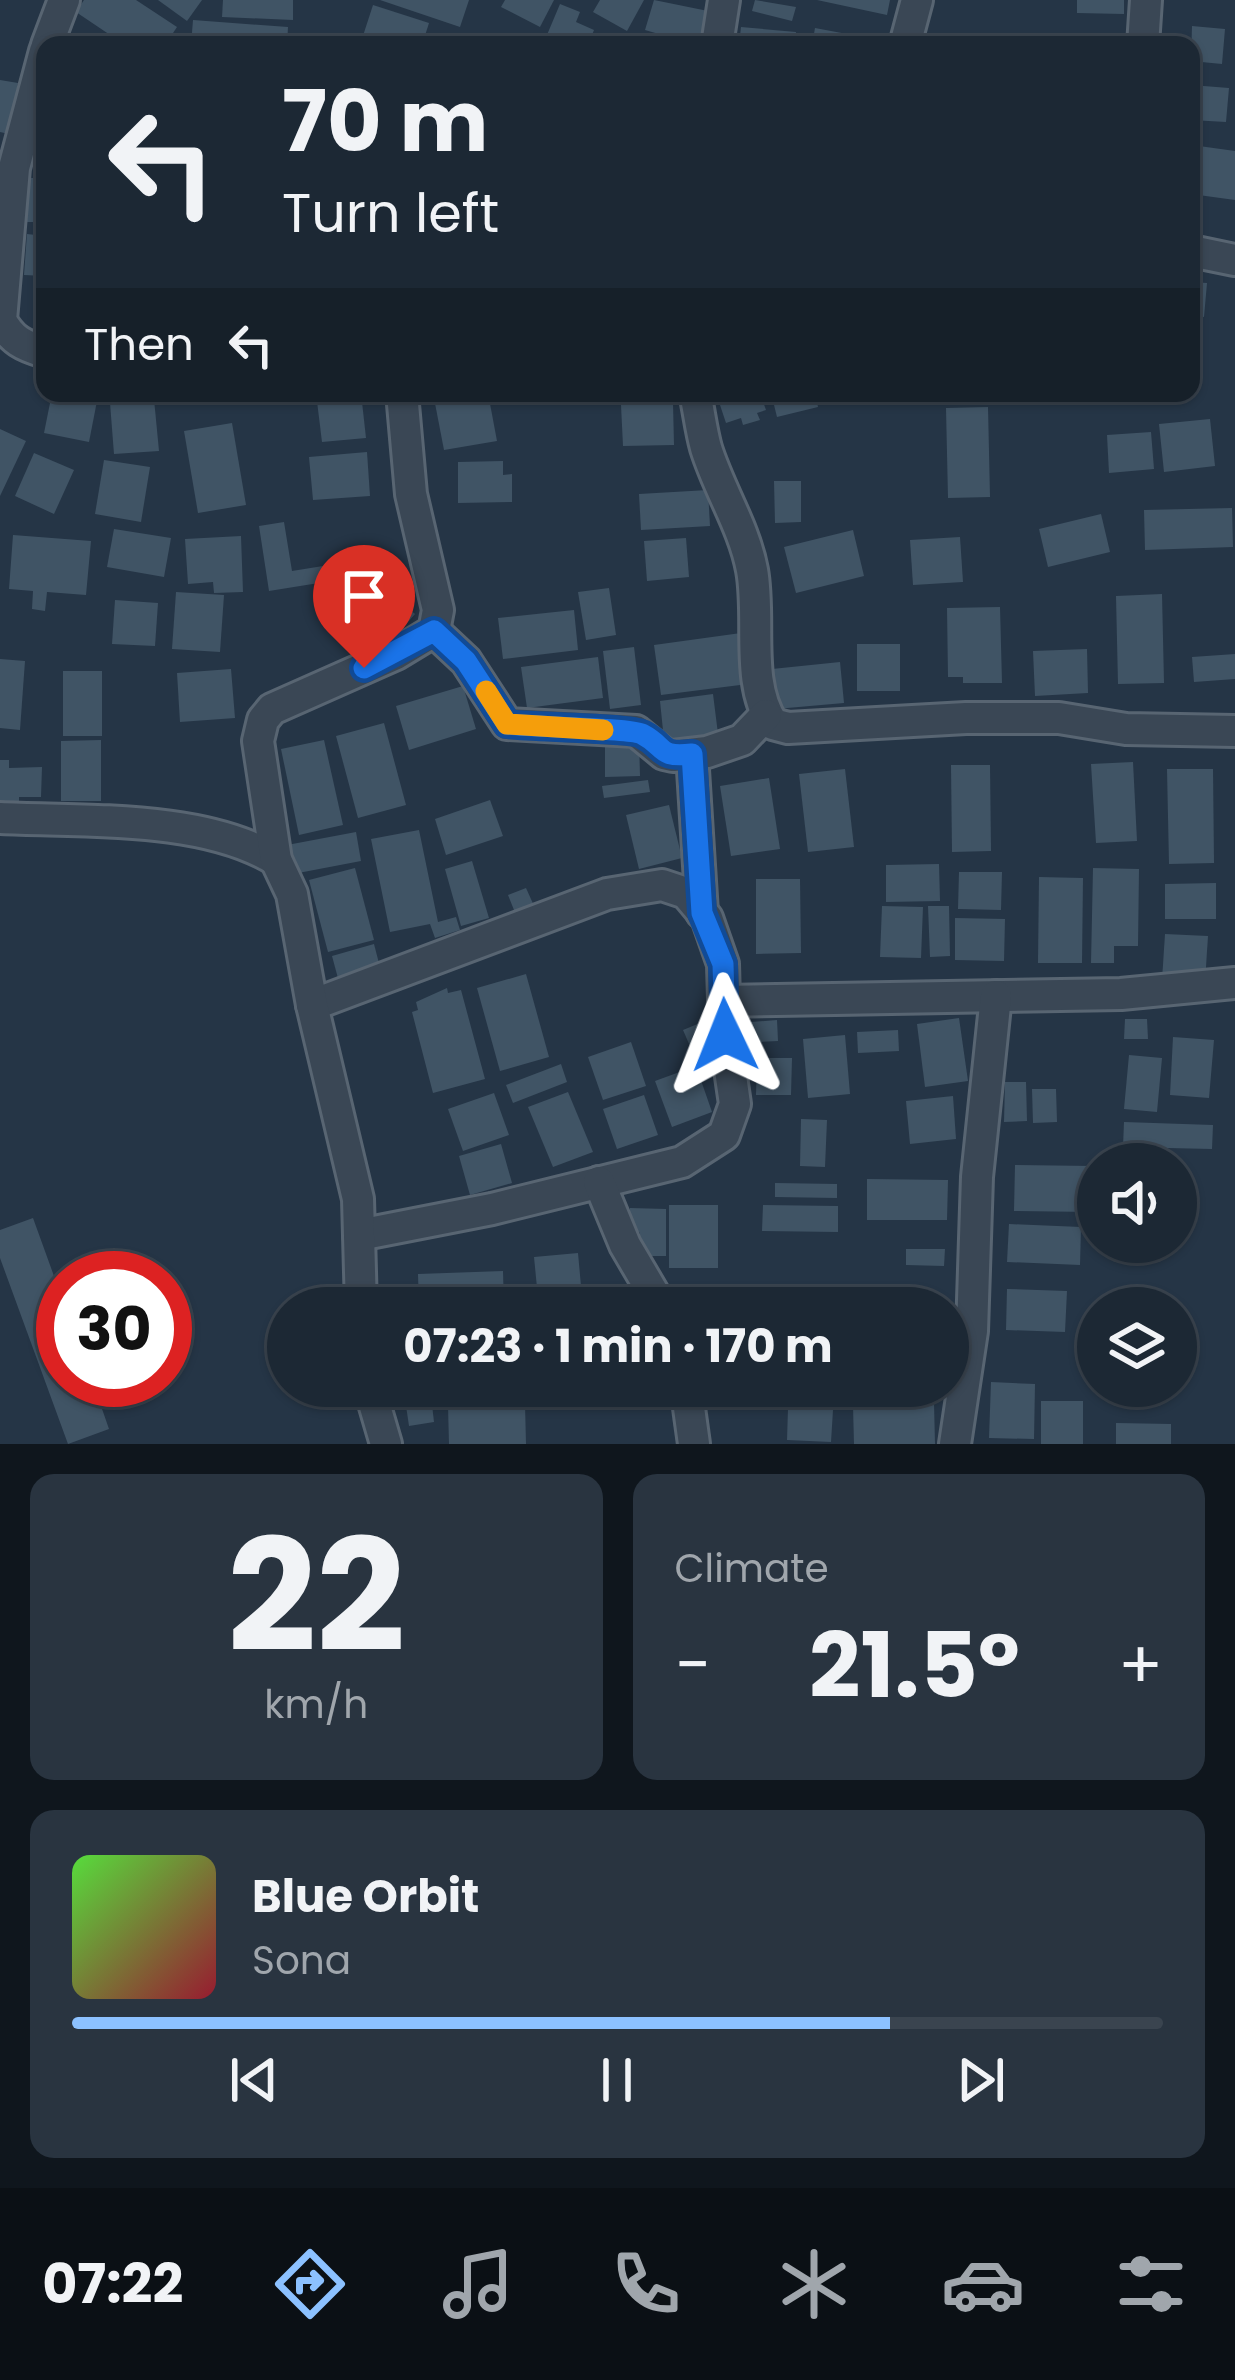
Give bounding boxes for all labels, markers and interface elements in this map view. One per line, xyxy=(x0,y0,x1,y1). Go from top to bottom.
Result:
text: 70 m xyxy=(282,63,488,180)
icon: left xyxy=(84,84,240,240)
text: Turn left xyxy=(282,175,499,251)
icon: left xyxy=(218,312,284,378)
text: Then xyxy=(84,313,194,376)
pin xyxy=(313,545,415,668)
icon: arrive xyxy=(331,563,397,629)
position arrow xyxy=(662,972,788,1098)
map controls xyxy=(1077,1143,1197,1407)
button: sound xyxy=(1077,1143,1197,1263)
speed limit sign: 30 xyxy=(36,1251,192,1407)
button: layers xyxy=(1077,1287,1197,1407)
text: 07:23 · 1 min · 170 m xyxy=(403,1315,833,1378)
text: 22 xyxy=(227,1487,405,1706)
text: Climate xyxy=(675,1541,829,1596)
text: 21.5° xyxy=(809,1602,1020,1729)
text: − xyxy=(675,1619,711,1711)
text: + xyxy=(1118,1619,1163,1711)
text: km/h xyxy=(264,1677,368,1732)
text: Blue Orbit xyxy=(252,1865,479,1928)
text: Sona xyxy=(252,1933,351,1988)
icon: previous xyxy=(221,2047,287,2113)
icon: pause xyxy=(584,2047,650,2113)
icon: next xyxy=(948,2047,1014,2113)
icon: directions xyxy=(268,2242,352,2326)
icon: music xyxy=(436,2242,520,2326)
icon: phone xyxy=(604,2242,688,2326)
icon: climate xyxy=(772,2242,856,2326)
icon: car xyxy=(941,2242,1025,2326)
icon: filters xyxy=(1109,2242,1193,2326)
text: 07:22 xyxy=(42,2246,183,2322)

